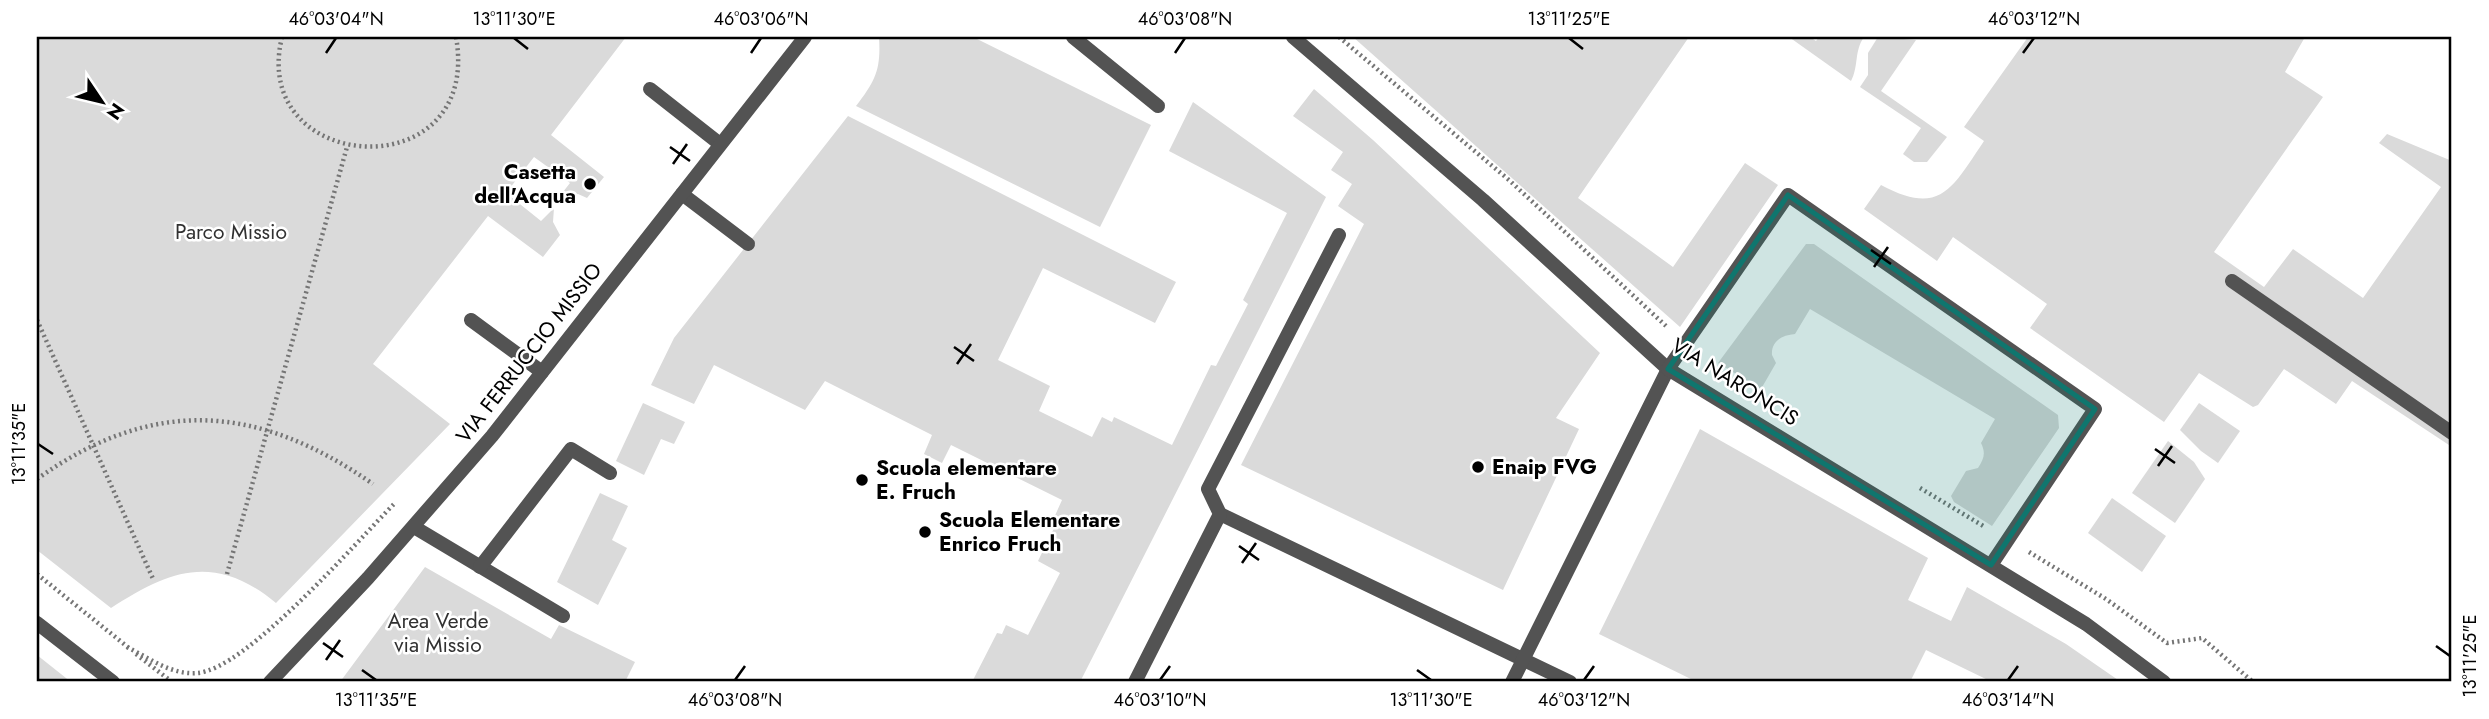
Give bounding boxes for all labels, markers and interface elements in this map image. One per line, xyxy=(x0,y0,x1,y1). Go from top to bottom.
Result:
text: 46°03'04"N xyxy=(288,6,384,32)
text: 13°11'30"E xyxy=(472,6,556,32)
text: 46°03'06"N xyxy=(713,6,809,32)
text: 46°03'08"N xyxy=(1138,6,1232,32)
text: 13°11'25"E xyxy=(1528,6,1610,32)
text: 46°03'12"N xyxy=(1988,6,2080,32)
north arrow xyxy=(66,66,136,136)
text: N xyxy=(100,98,131,125)
place label: Casetta dell'Acqua xyxy=(474,157,576,211)
marker: Casetta dell'Acqua xyxy=(582,176,598,192)
park label: Parco Missio xyxy=(175,217,287,247)
street label: VIA FERRUCCIO MISSIO xyxy=(449,256,609,450)
street label: VIA NARONCIS xyxy=(1666,331,1804,433)
text: 13°11'35"E xyxy=(6,403,32,485)
place label: Enaip FVG xyxy=(1492,452,1597,482)
place label: Scuola elementare E. Fruch xyxy=(876,453,1057,507)
marker: Enaip FVG xyxy=(1470,459,1486,475)
marker: Scuola elementare E. Fruch xyxy=(854,472,870,488)
place label: Scuola Elementare Enrico Fruch xyxy=(939,505,1120,559)
marker: Scuola Elementare Enrico Fruch xyxy=(917,524,933,540)
park label: Area Verde via Missio xyxy=(388,606,489,660)
text: 13°11'25"E xyxy=(2457,615,2483,697)
text: 13°11'35"E xyxy=(335,687,417,713)
text: 46°03'08"N xyxy=(688,687,782,713)
text: 46°03'10"N xyxy=(1114,687,1206,713)
text: 13°11'30"E xyxy=(1389,687,1473,713)
text: 46°03'12"N xyxy=(1538,687,1630,713)
text: 46°03'14"N xyxy=(1962,687,2054,713)

